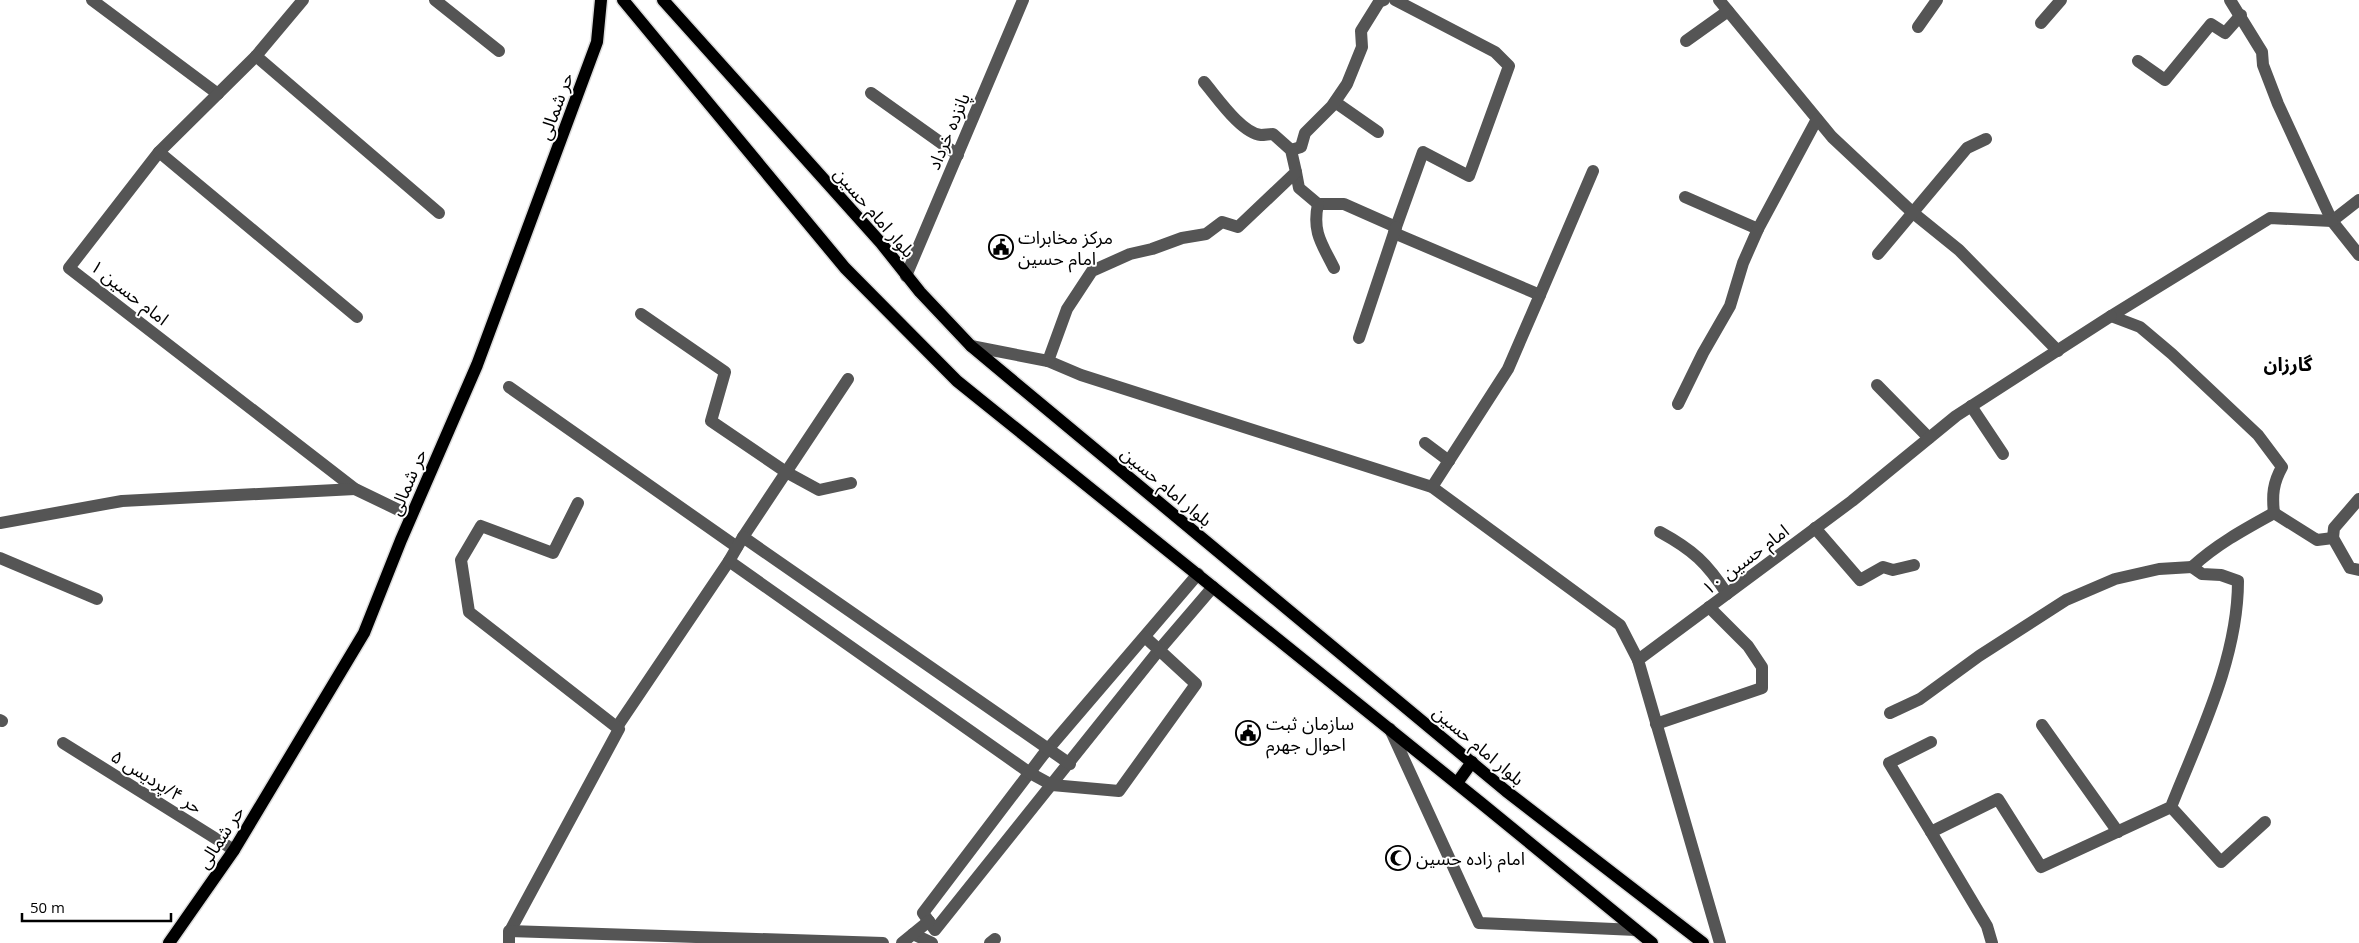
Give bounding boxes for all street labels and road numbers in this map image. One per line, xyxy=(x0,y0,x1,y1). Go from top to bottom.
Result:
street label: حر شمالی xyxy=(532,69,578,143)
street label: پانزده خرداد xyxy=(921,89,975,173)
street label: بلوار امام حسین xyxy=(827,162,921,264)
street label: امام حسین ۱ xyxy=(84,254,174,332)
street label: بلوار امام حسین xyxy=(1114,441,1218,534)
street label: حر شمالی xyxy=(382,445,432,519)
street label: امام حسین ۱۰ xyxy=(1696,518,1795,602)
street label: بلوار امام حسین xyxy=(1426,700,1530,793)
street label: حر ۴/پردیس ۵ xyxy=(107,744,207,819)
street label: حر شمالی xyxy=(191,801,249,873)

